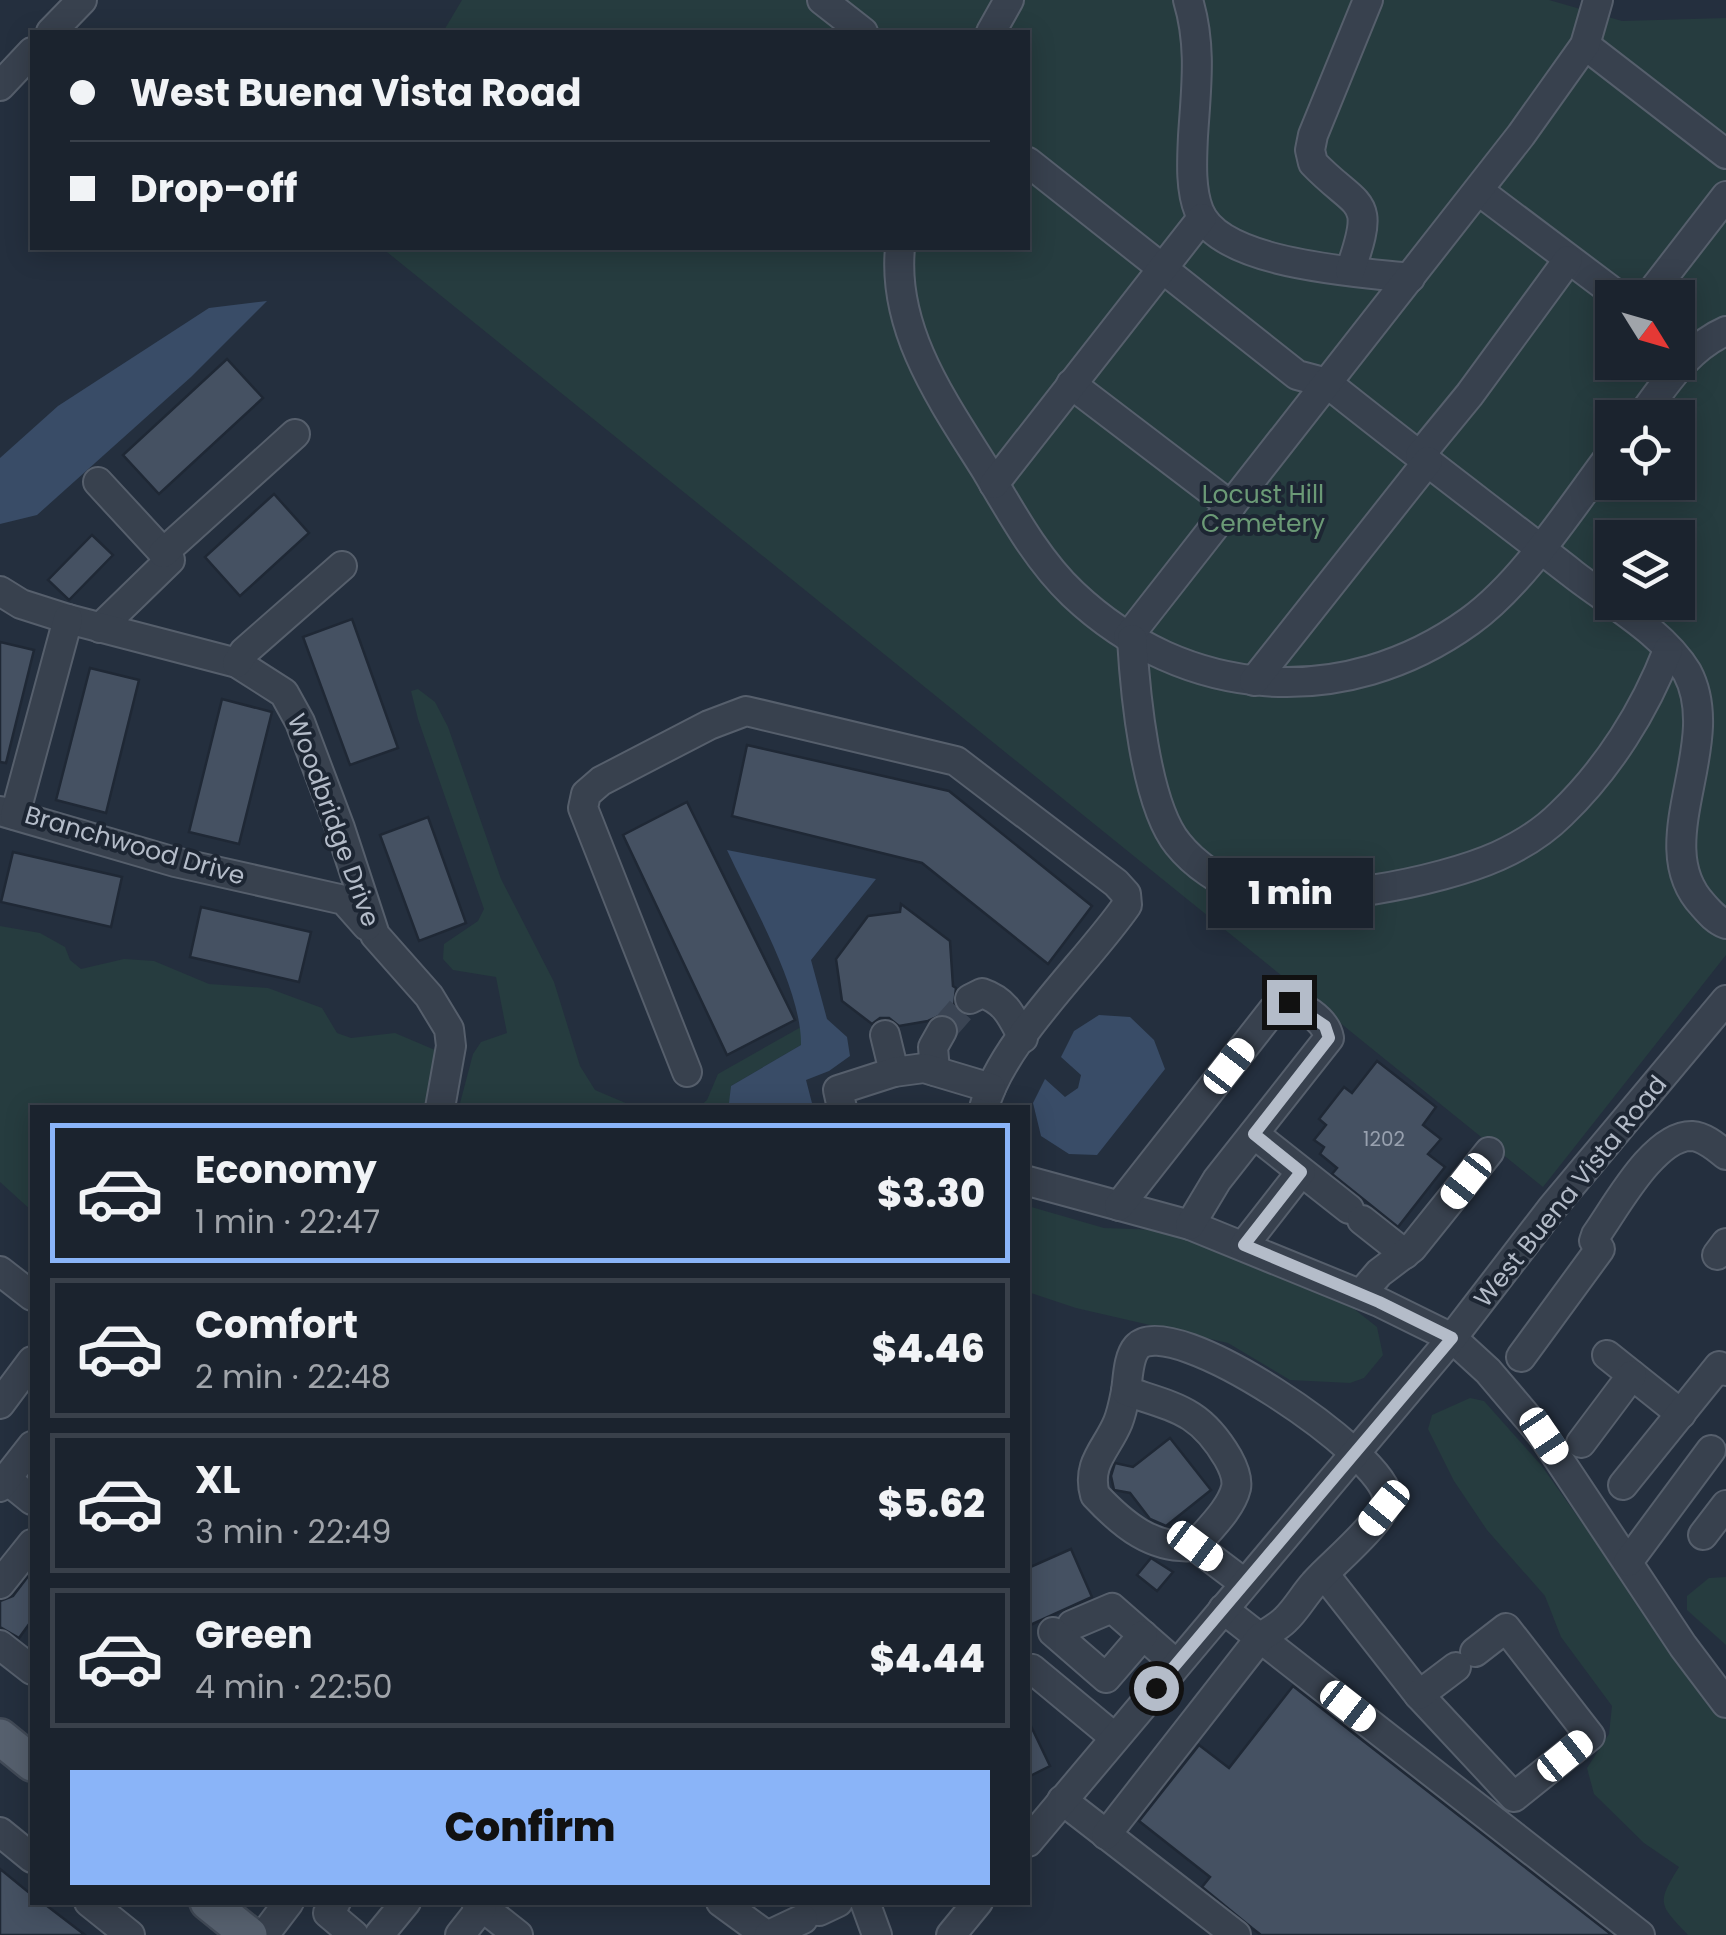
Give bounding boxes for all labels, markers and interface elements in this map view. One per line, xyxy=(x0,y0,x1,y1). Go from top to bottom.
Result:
text: West Buena Vista Road xyxy=(130,66,582,119)
text: Drop-off xyxy=(130,162,298,215)
north arrow xyxy=(1595,280,1695,380)
map controls xyxy=(1595,280,1695,620)
button: locate xyxy=(1595,400,1695,500)
park label: Locust Hill Cemetery xyxy=(1201,477,1325,541)
button: layers xyxy=(1595,520,1695,620)
street label: Woodbridge Drive xyxy=(279,709,388,932)
street label: Branchwood Drive xyxy=(21,797,249,894)
callout: 1 min xyxy=(1206,857,1372,927)
text: 1 min xyxy=(1248,870,1333,915)
route end xyxy=(1267,980,1312,1025)
car xyxy=(1199,1033,1259,1099)
street label: West Buena Vista Road xyxy=(1466,1068,1675,1315)
house number: 1202 xyxy=(1363,1125,1405,1153)
text: Economy xyxy=(195,1143,377,1196)
icon: car xyxy=(75,1148,165,1238)
car xyxy=(1436,1148,1496,1214)
text: $3.30 xyxy=(877,1167,985,1220)
text: 1 min · 22:47 xyxy=(195,1199,380,1244)
text: Comfort xyxy=(195,1298,358,1351)
icon: car xyxy=(75,1303,165,1393)
text: $4.46 xyxy=(872,1322,985,1375)
text: 2 min · 22:48 xyxy=(195,1354,391,1399)
car xyxy=(1515,1403,1573,1469)
text: XL xyxy=(195,1453,240,1506)
icon: car xyxy=(75,1458,165,1548)
car xyxy=(1353,1475,1415,1541)
text: $5.62 xyxy=(878,1477,985,1530)
text: 3 min · 22:49 xyxy=(195,1509,391,1554)
car xyxy=(1162,1516,1228,1576)
text: Green xyxy=(195,1608,313,1661)
icon: car xyxy=(75,1613,165,1703)
text: $4.44 xyxy=(870,1632,985,1685)
text: 4 min · 22:50 xyxy=(195,1664,393,1709)
route start xyxy=(1134,1666,1179,1711)
car xyxy=(1315,1676,1381,1736)
car xyxy=(1532,1725,1598,1787)
button: Confirm xyxy=(70,1770,990,1885)

